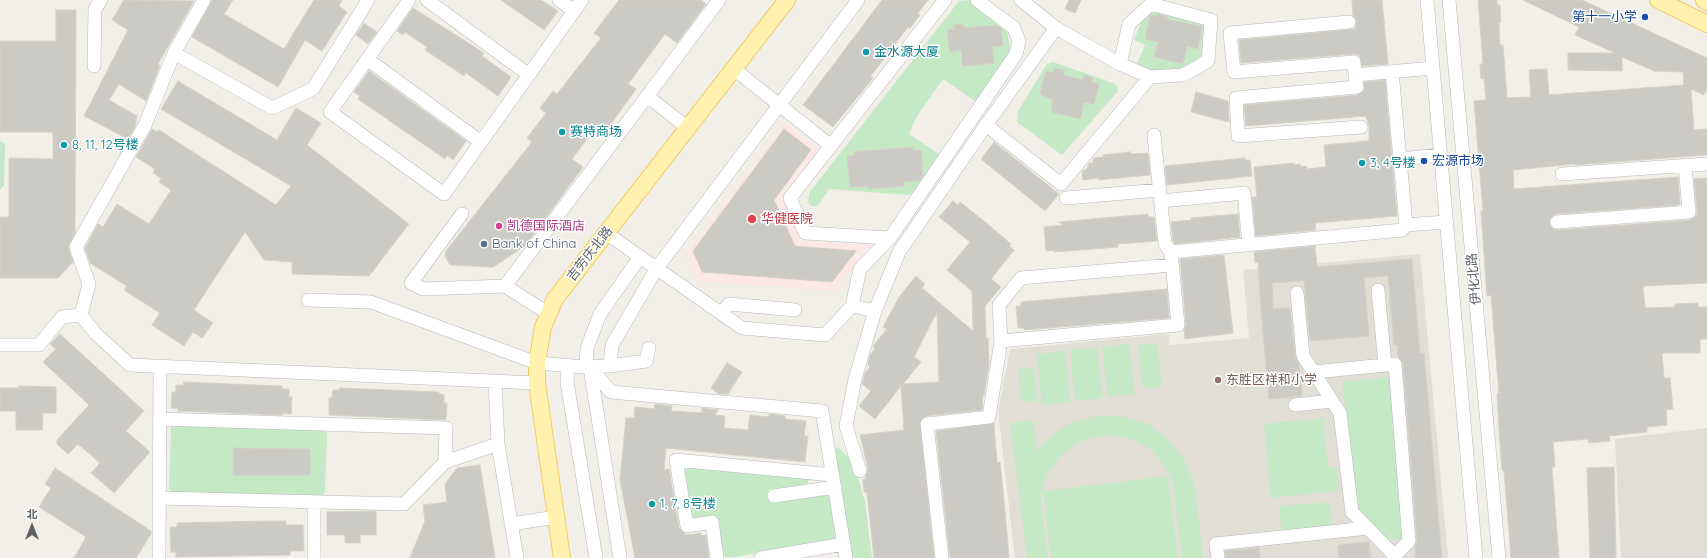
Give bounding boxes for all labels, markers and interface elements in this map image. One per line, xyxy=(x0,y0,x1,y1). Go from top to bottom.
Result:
place label: 第十一小学 xyxy=(1572,9,1637,25)
marker: 第十一小学 xyxy=(1640,12,1650,22)
place label: 金水源大厦 xyxy=(874,44,939,60)
marker: 金水源大厦 xyxy=(861,47,871,57)
place label: 赛特商场 xyxy=(570,124,622,140)
marker: 赛特商场 xyxy=(557,127,567,137)
place label: 8, 11, 12号楼 xyxy=(72,137,139,153)
marker: 8, 11, 12号楼 xyxy=(59,140,69,150)
place label: 宏源市场 xyxy=(1432,153,1484,169)
place label: 3, 4号楼 xyxy=(1370,155,1416,171)
marker: 宏源市场 xyxy=(1419,156,1429,166)
marker: 3, 4号楼 xyxy=(1357,158,1367,168)
place label: 华健医院 xyxy=(761,211,813,227)
marker: 华健医院 xyxy=(746,213,758,225)
place label: 凯德国际酒店 xyxy=(507,218,585,234)
marker: 凯德国际酒店 xyxy=(494,221,504,231)
street label: 吉劳庆北路 xyxy=(564,224,616,284)
place label: Bank of China xyxy=(492,236,576,252)
marker: Bank of China xyxy=(479,239,489,249)
street label: 伊化北路 xyxy=(1464,252,1484,306)
place label: 东胜区祥和小学 xyxy=(1226,372,1317,388)
marker: 东胜区祥和小学 xyxy=(1213,375,1223,385)
place label: 1, 7, 8号楼 xyxy=(660,496,716,512)
marker: 1, 7, 8号楼 xyxy=(647,499,657,509)
north arrow xyxy=(12,506,52,546)
text: 北 xyxy=(27,507,38,521)

